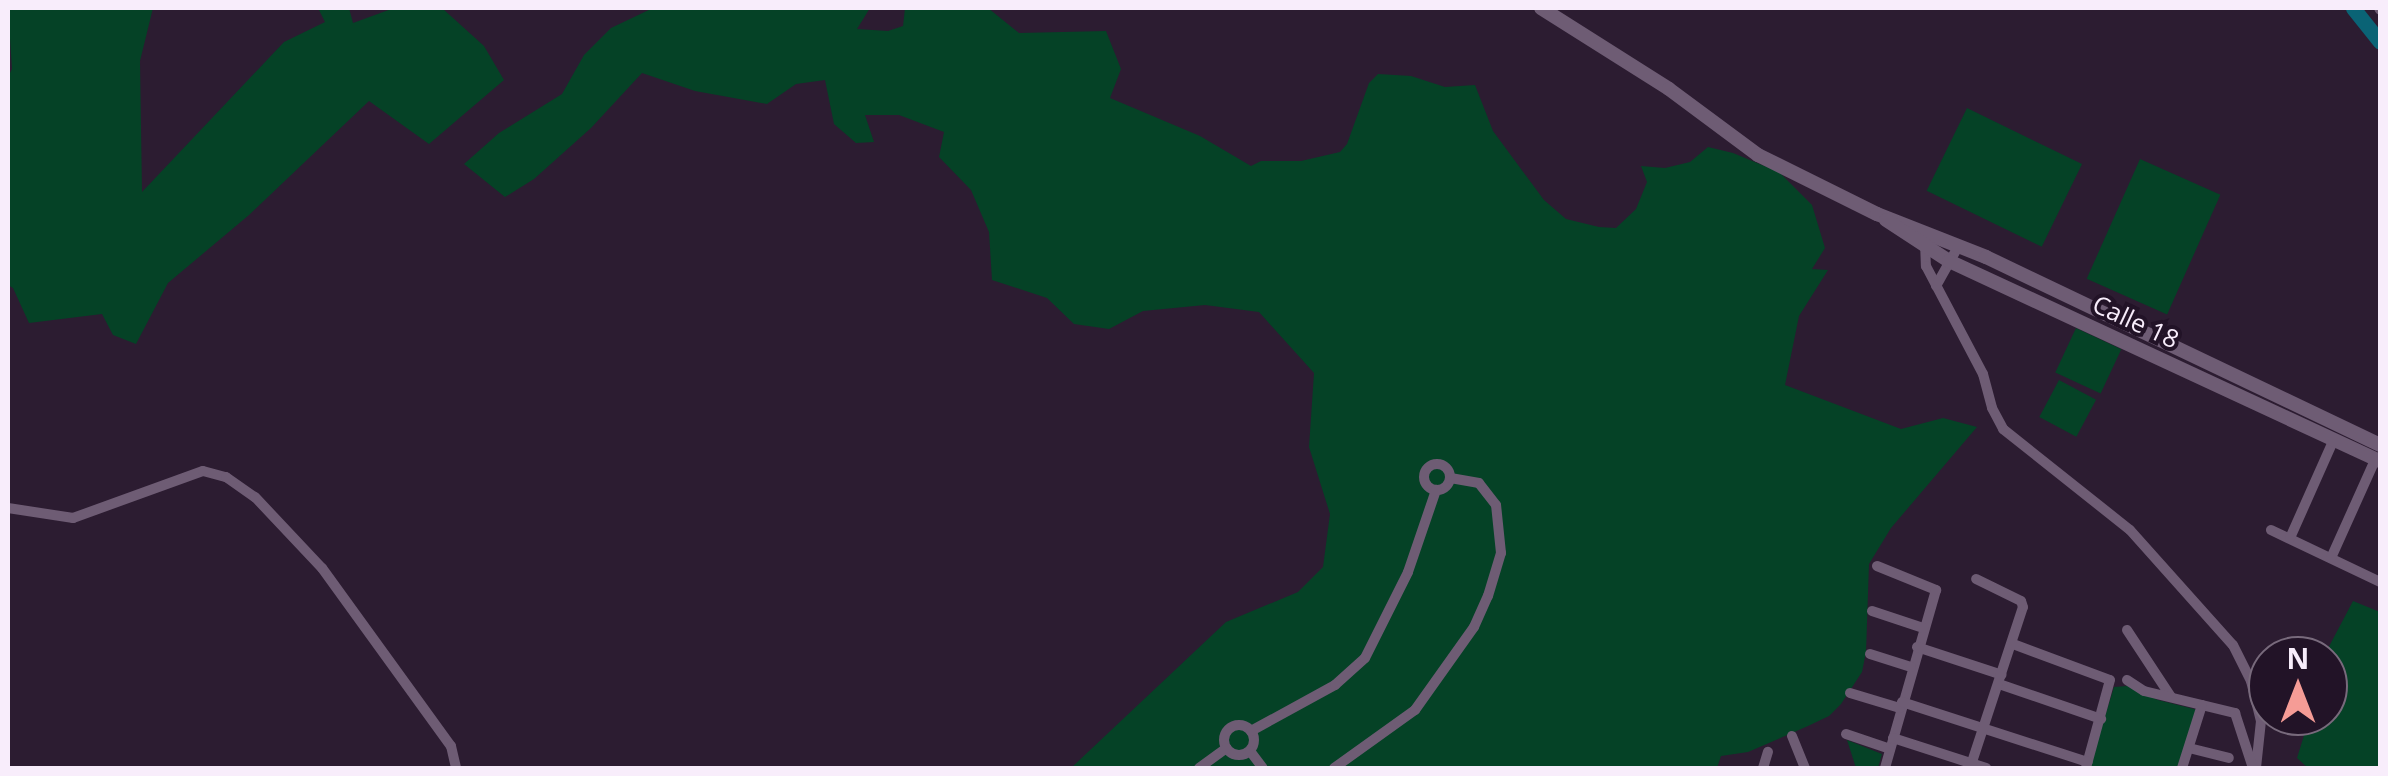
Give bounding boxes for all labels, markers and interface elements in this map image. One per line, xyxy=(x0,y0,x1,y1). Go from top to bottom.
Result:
street label: Calle 18 xyxy=(2088,288,2184,354)
north arrow xyxy=(2248,636,2348,736)
text: N xyxy=(2287,639,2309,677)

